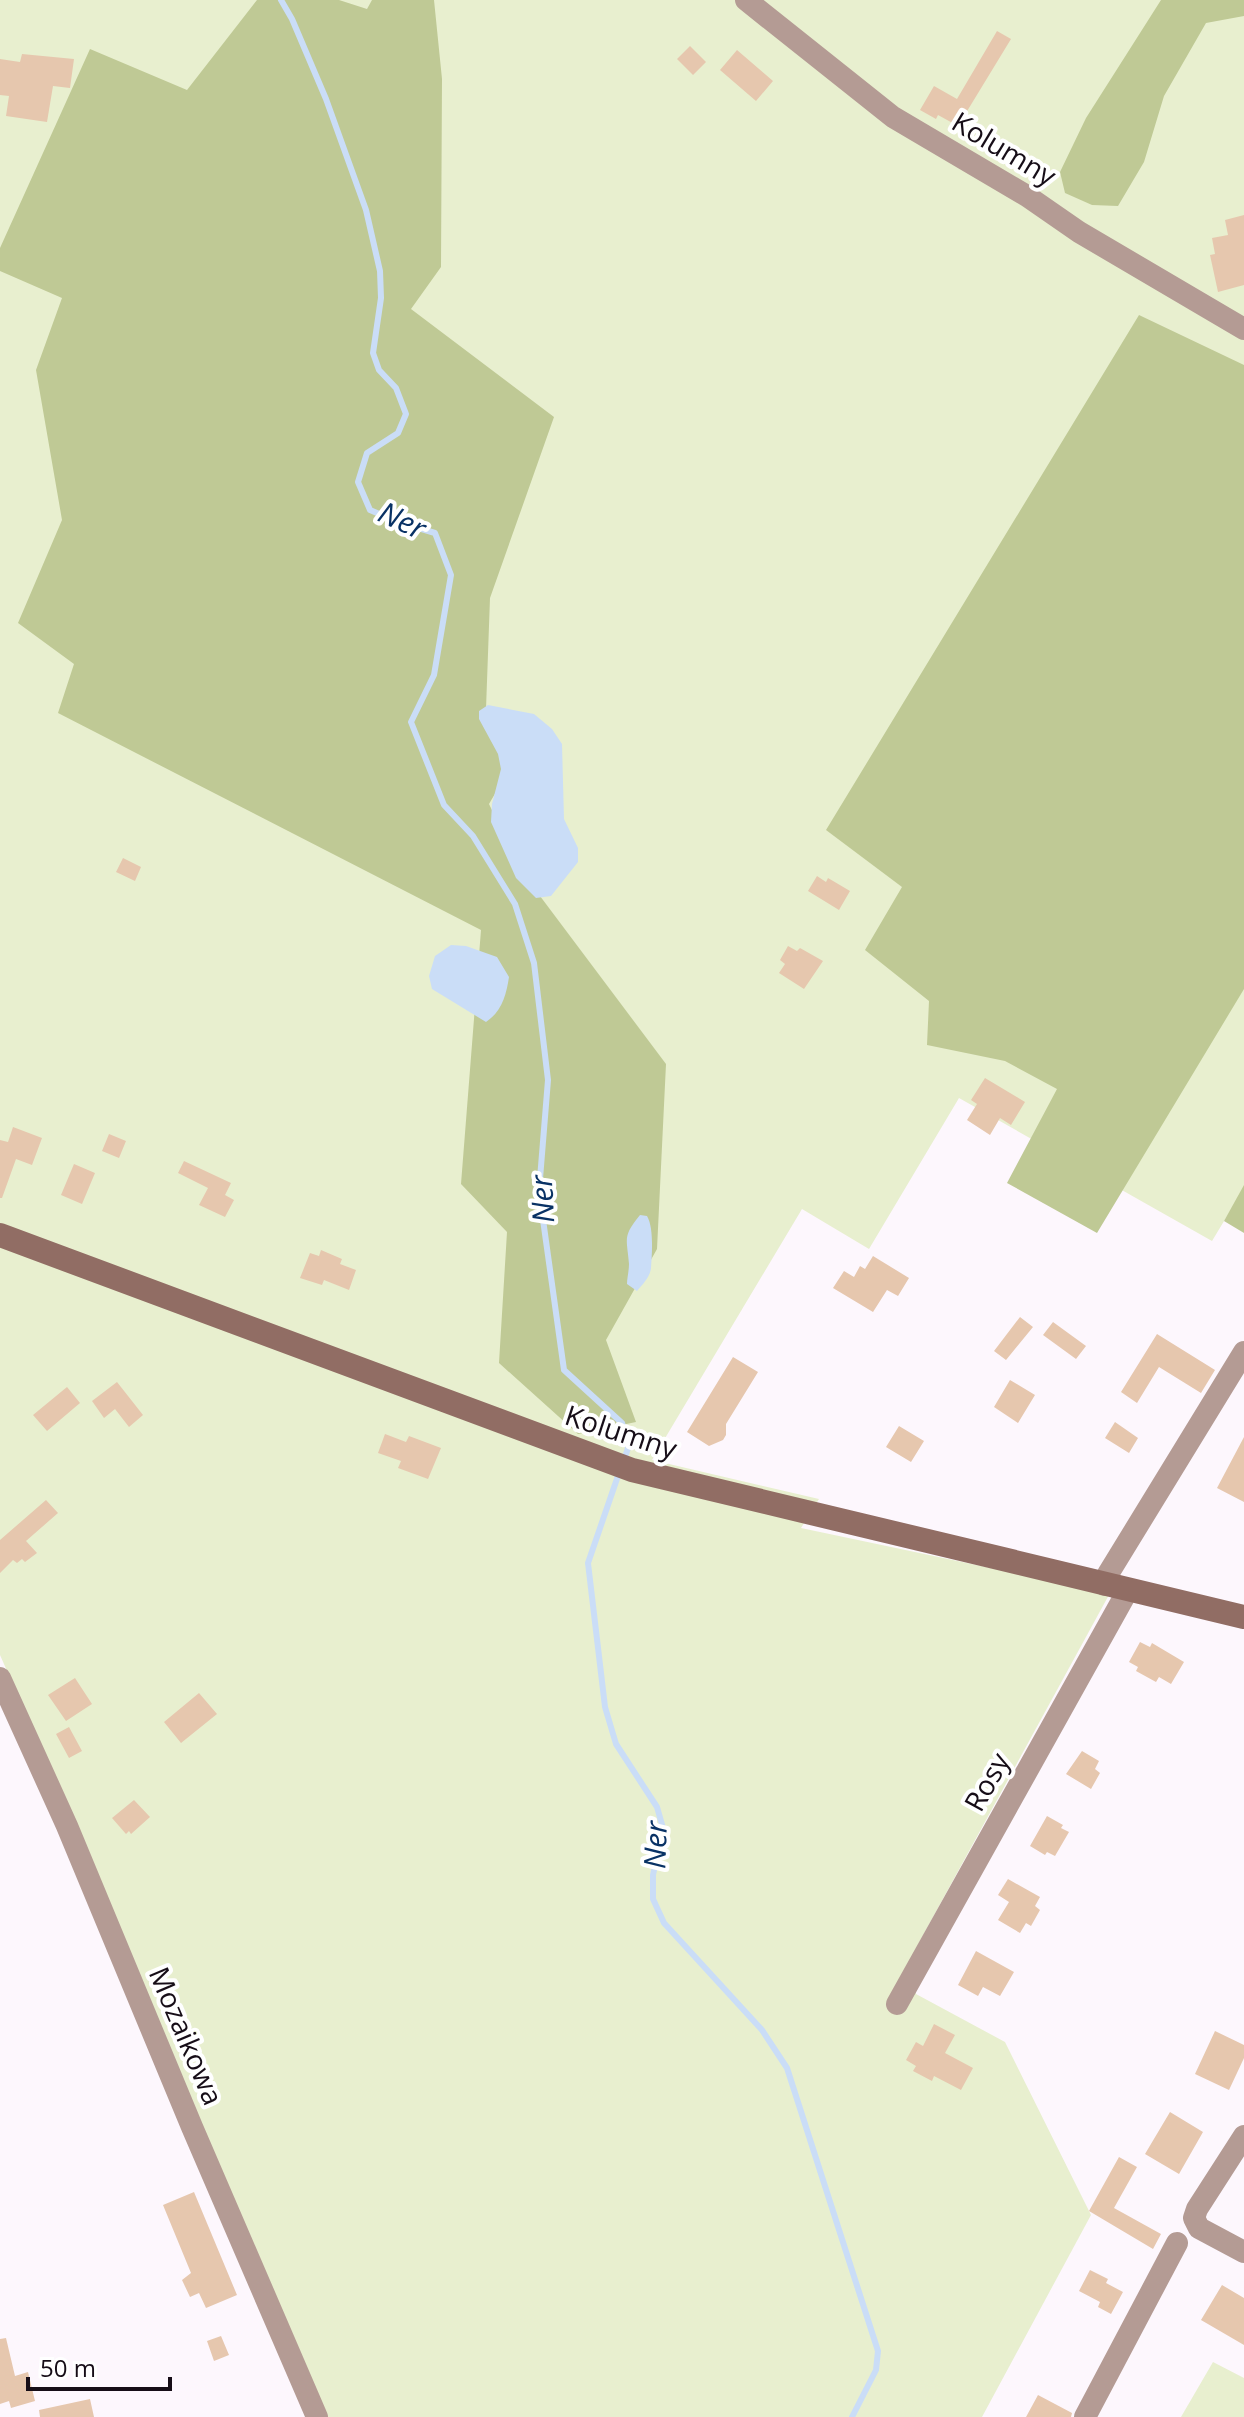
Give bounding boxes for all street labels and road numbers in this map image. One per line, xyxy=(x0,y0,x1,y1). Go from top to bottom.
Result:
street label: Kolumny xyxy=(945,102,1065,195)
street label: Kolumny xyxy=(561,1395,683,1467)
street label: Rosy xyxy=(955,1745,1018,1818)
street label: Mozaikowa xyxy=(141,1961,233,2111)

